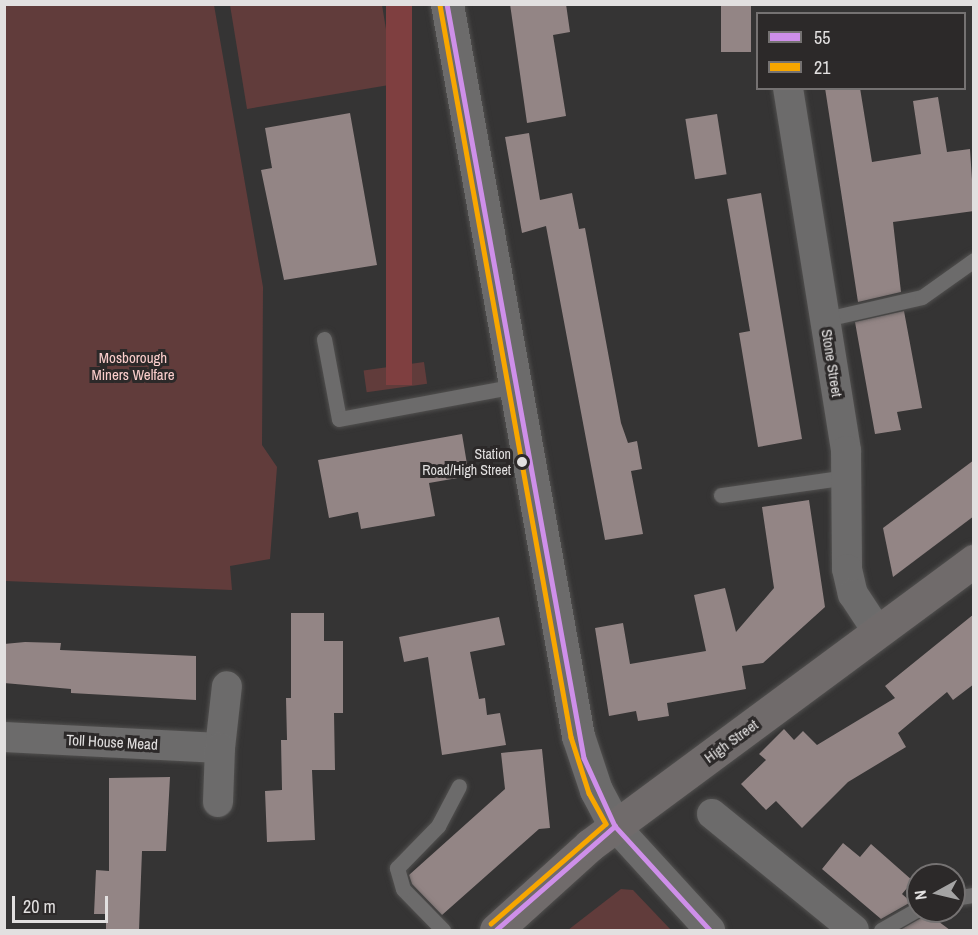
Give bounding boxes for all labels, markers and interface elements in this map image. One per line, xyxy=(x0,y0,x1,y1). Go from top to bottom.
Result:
legend xyxy=(756,12,966,90)
text: 55 xyxy=(814,25,830,50)
text: 21 xyxy=(814,55,830,80)
street label: Stone Street xyxy=(818,328,846,398)
park label: Mosborough Miners Welfare xyxy=(91,348,175,383)
place label: Station Road/High Street xyxy=(422,446,511,478)
marker: Station Road/High Street xyxy=(516,456,528,468)
street label: High Street xyxy=(701,715,761,767)
street label: Toll House Mead xyxy=(66,731,158,753)
north arrow xyxy=(906,863,966,923)
scale bar xyxy=(15,884,111,922)
text: N xyxy=(909,889,932,901)
text: 20 m xyxy=(23,894,56,919)

